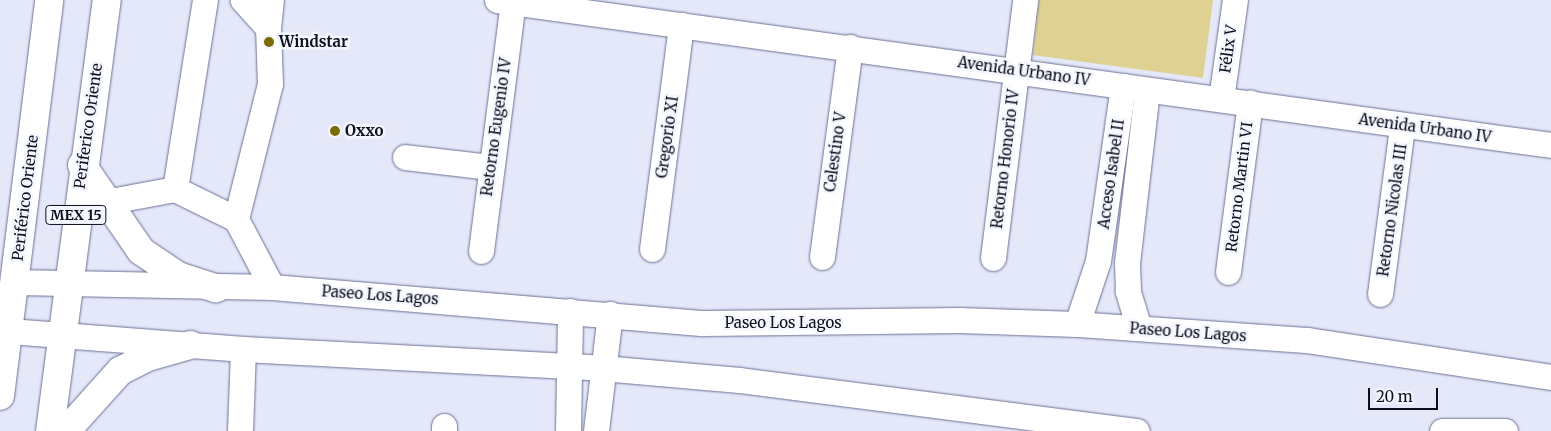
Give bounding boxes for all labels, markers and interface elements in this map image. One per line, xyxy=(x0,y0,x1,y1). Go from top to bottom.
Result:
street label: Félix V xyxy=(1216,24,1240,74)
place label: Windstar xyxy=(279,33,348,51)
marker: Windstar xyxy=(263,36,275,48)
street label: Avenida Urbano IV xyxy=(957,53,1091,89)
street label: Retorno Eugenio IV xyxy=(477,57,515,197)
street label: Periferico Oriente xyxy=(70,62,106,190)
street label: Retorno Honorio IV xyxy=(988,88,1022,230)
street label: Gregorio XI xyxy=(652,95,682,179)
street label: Avenida Urbano IV xyxy=(1358,110,1492,146)
street label: Celestino V xyxy=(820,111,850,193)
street label: Acceso Isabel II xyxy=(1094,118,1128,230)
street label: Retorno Martin VI xyxy=(1222,121,1256,253)
place label: Oxxo xyxy=(345,122,384,140)
marker: Oxxo xyxy=(329,125,341,137)
street label: Periférico Oriente xyxy=(8,134,42,262)
street label: Retorno Nicolas III xyxy=(1374,142,1410,278)
road number: MEX 15 xyxy=(45,204,107,226)
street label: Paseo Los Lagos xyxy=(321,282,439,308)
street label: Paseo Los Lagos xyxy=(724,314,842,332)
street label: Paseo Los Lagos xyxy=(1129,319,1247,345)
scale bar xyxy=(1371,378,1441,410)
text: 20 m xyxy=(1376,387,1413,406)

